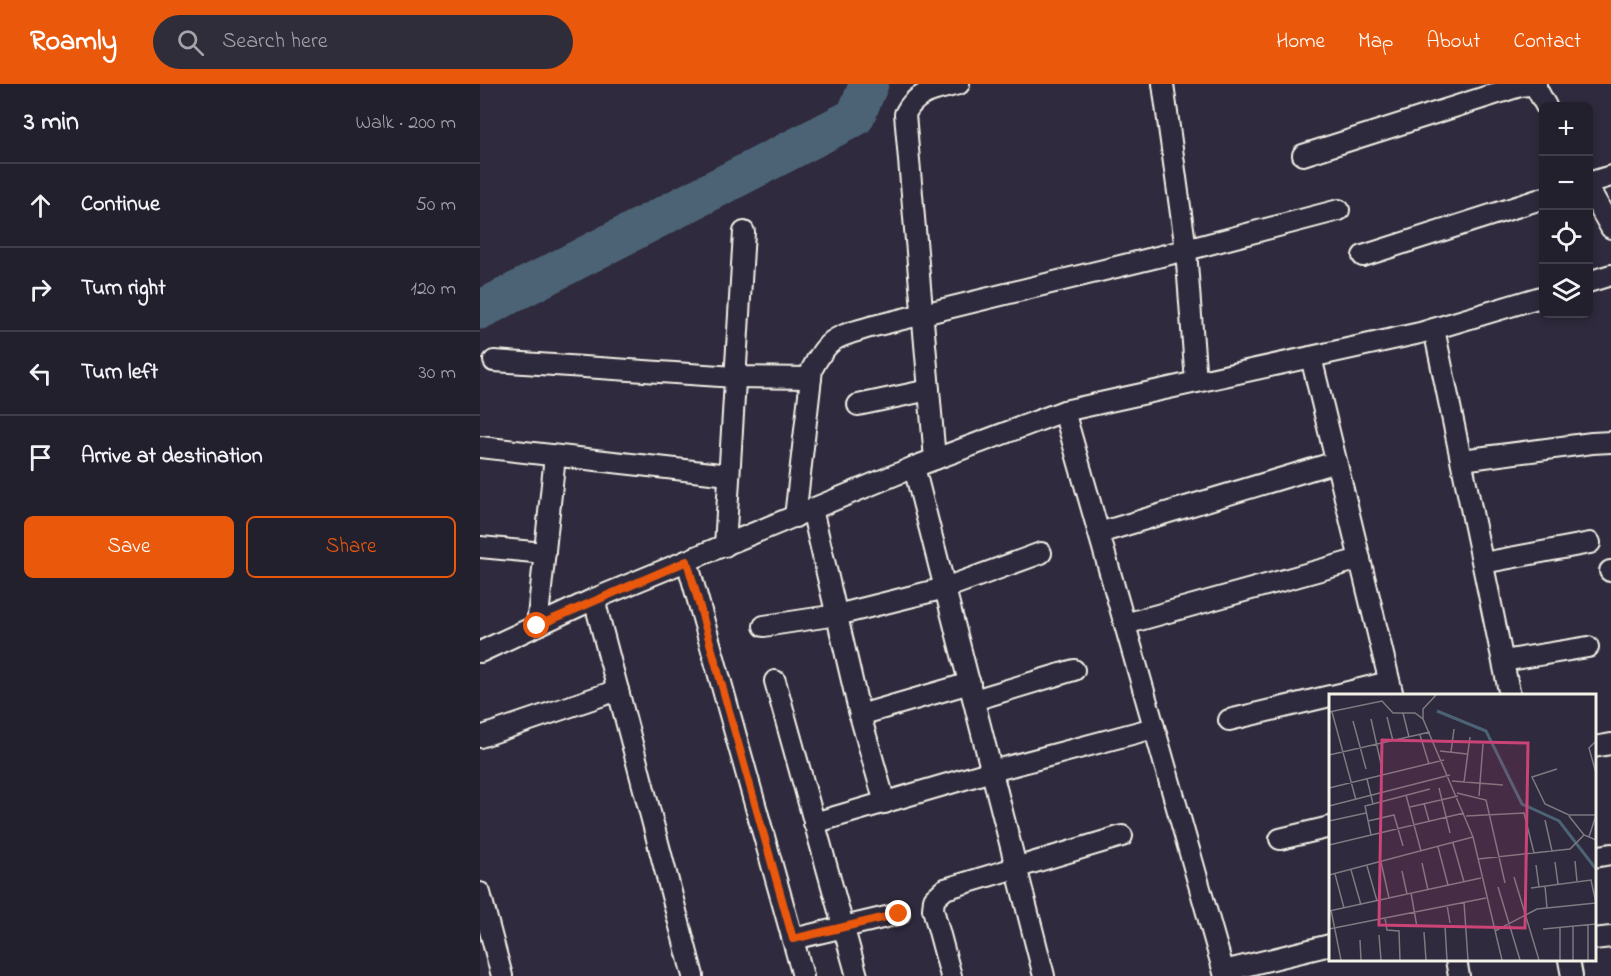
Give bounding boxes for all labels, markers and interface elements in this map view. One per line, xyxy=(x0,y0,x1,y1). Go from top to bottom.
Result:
search box xyxy=(153,15,573,69)
text: Roamly xyxy=(30,22,117,63)
icon: search xyxy=(174,26,207,59)
text: Search here xyxy=(222,26,328,58)
text: Home xyxy=(1276,27,1325,57)
text: Map xyxy=(1358,27,1393,57)
text: About xyxy=(1426,27,1480,57)
text: Contact xyxy=(1513,27,1581,57)
map controls xyxy=(1539,102,1593,318)
button: + xyxy=(1539,102,1593,156)
text: 3 min xyxy=(24,104,79,142)
text: Walk · 200 m xyxy=(356,109,456,138)
button: − xyxy=(1539,156,1593,210)
icon: ahead xyxy=(24,189,57,222)
text: Continue xyxy=(81,189,160,221)
text: 50 m xyxy=(415,191,456,220)
button: locate xyxy=(1539,210,1593,264)
button: layers xyxy=(1539,264,1593,318)
icon: right xyxy=(24,273,57,306)
text: Turn right xyxy=(81,273,166,305)
text: 120 m xyxy=(411,275,456,304)
icon: left xyxy=(24,357,57,390)
text: Turn left xyxy=(81,357,158,389)
text: 30 m xyxy=(419,359,456,388)
icon: arrive xyxy=(24,441,57,474)
text: Arrive at destination xyxy=(81,441,263,473)
button: Save xyxy=(24,516,234,578)
button: Share xyxy=(246,516,456,578)
route start xyxy=(523,612,549,638)
inset map xyxy=(1329,694,1596,961)
route end xyxy=(885,900,911,926)

